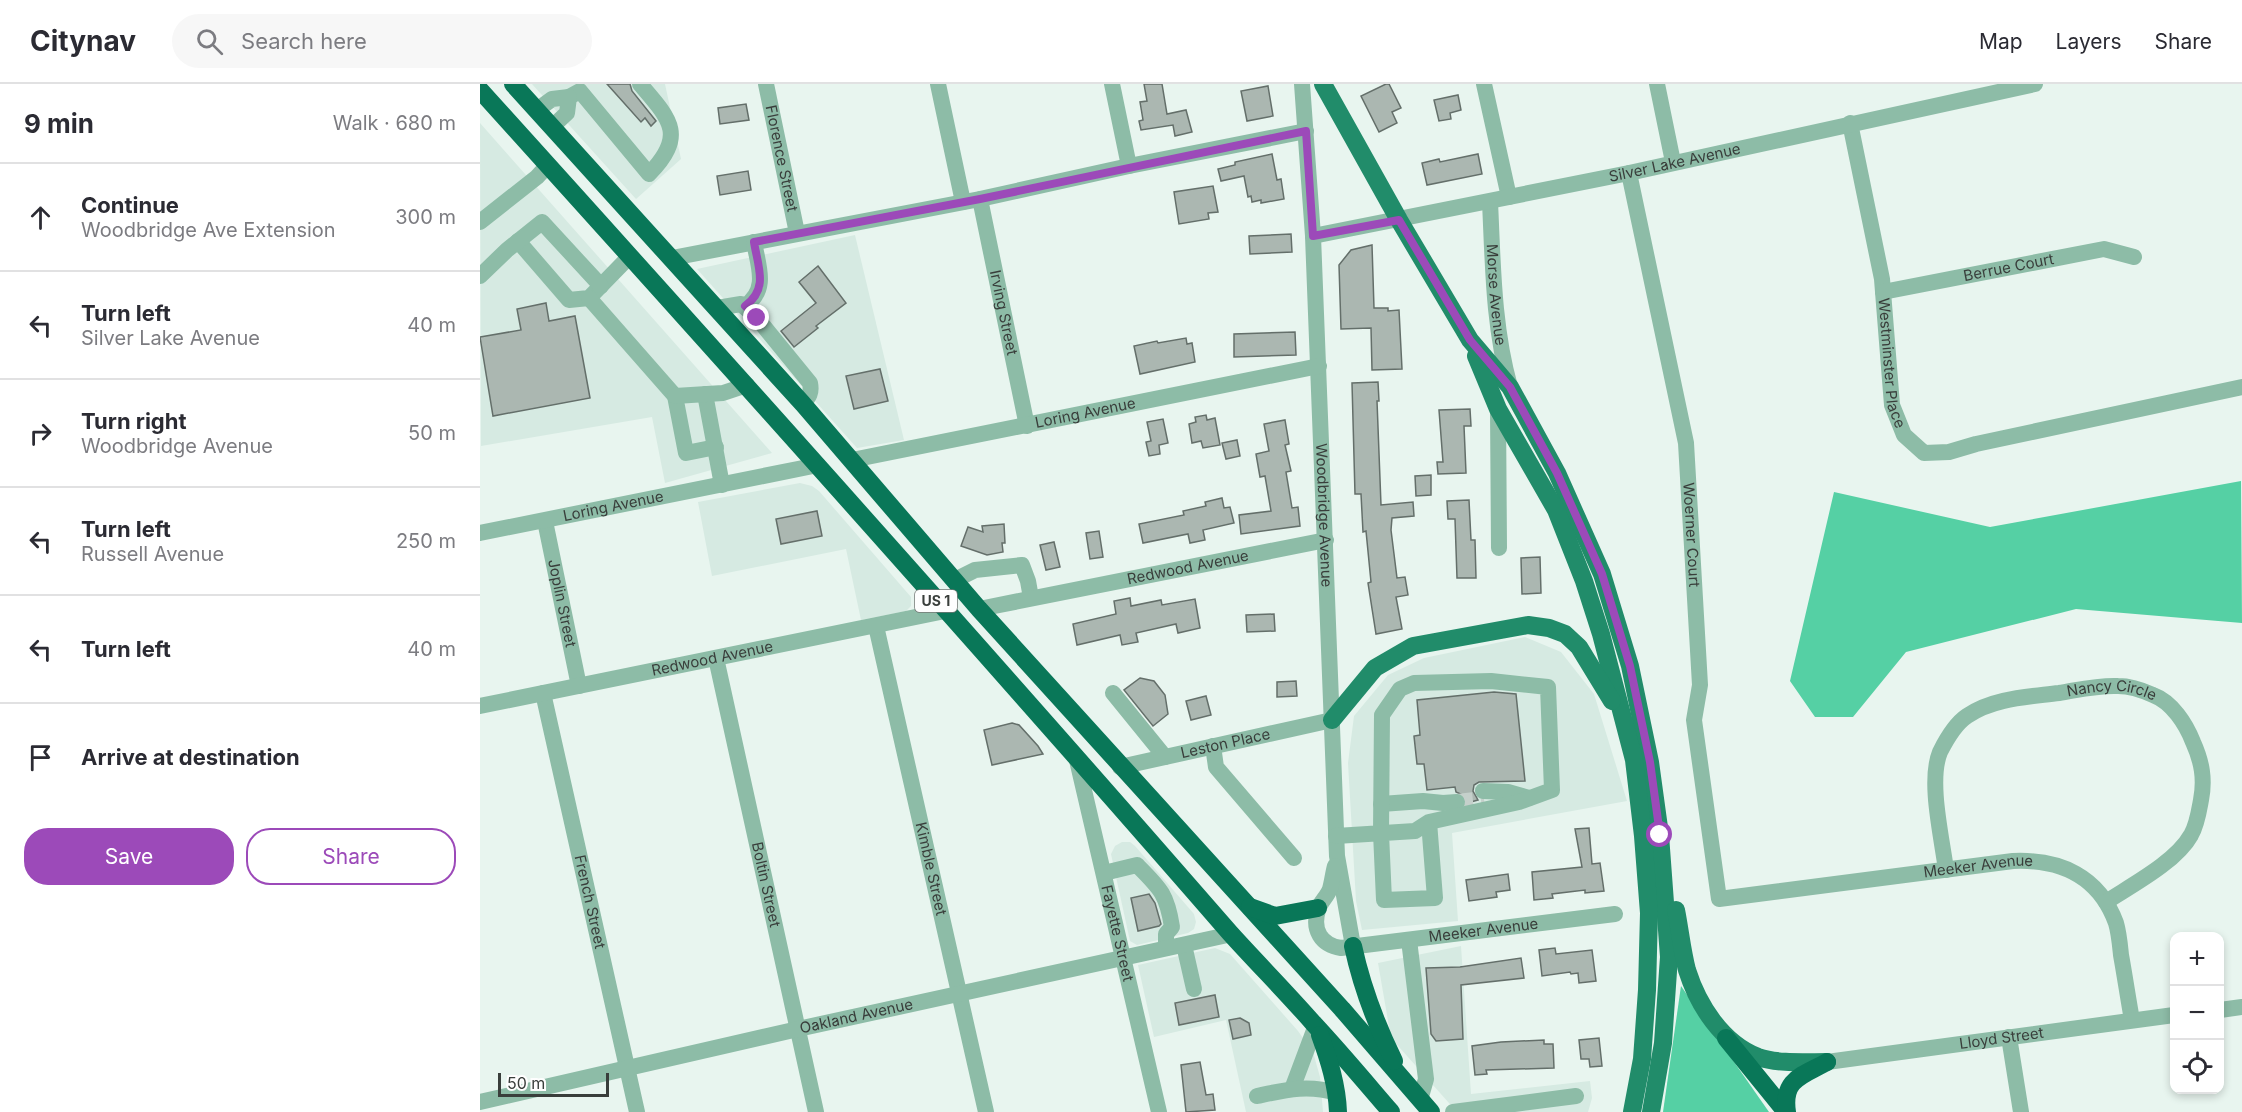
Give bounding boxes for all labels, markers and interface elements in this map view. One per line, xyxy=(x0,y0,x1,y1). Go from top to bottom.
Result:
search box xyxy=(172,14,592,68)
text: Citynav xyxy=(30,24,136,58)
icon: search xyxy=(193,25,226,58)
text: Search here xyxy=(241,28,367,54)
text: Map xyxy=(1979,29,2023,54)
text: Layers xyxy=(2056,29,2122,54)
text: Share xyxy=(2155,29,2212,54)
street label: Florence Street xyxy=(762,103,802,213)
text: 9 min xyxy=(24,108,94,139)
text: Walk · 680 m xyxy=(333,111,456,135)
street label: Silver Lake Avenue xyxy=(1607,139,1742,186)
text: Continue xyxy=(81,192,179,218)
icon: ahead xyxy=(24,201,57,234)
text: 300 m xyxy=(395,205,456,229)
text: Woodbridge Ave Extension xyxy=(81,218,336,242)
street label: Morse Avenue xyxy=(1483,244,1511,347)
street label: Berrue Court xyxy=(1962,249,2055,285)
street label: Irving Street xyxy=(986,268,1022,357)
street label: Westminster Place xyxy=(1875,297,1910,431)
text: Turn left xyxy=(81,300,171,326)
route end xyxy=(743,304,769,330)
icon: left xyxy=(24,309,57,342)
text: 40 m xyxy=(407,313,456,337)
text: Silver Lake Avenue xyxy=(81,326,260,350)
street label: Loring Avenue xyxy=(1033,393,1137,432)
text: Turn right xyxy=(81,408,187,434)
icon: right xyxy=(24,417,57,450)
text: 50 m xyxy=(408,421,456,445)
text: Woodbridge Avenue xyxy=(81,434,273,458)
street label: Woodbridge Avenue xyxy=(1312,443,1337,588)
street label: Woerner Court xyxy=(1679,482,1704,588)
street label: Loring Avenue xyxy=(561,486,665,525)
text: Turn left xyxy=(81,516,171,542)
icon: left xyxy=(24,525,57,558)
text: 250 m xyxy=(396,529,456,553)
text: Russell Avenue xyxy=(81,542,224,566)
street label: Redwood Avenue xyxy=(1125,546,1250,588)
street label: Joplin Street xyxy=(544,557,581,649)
road number: US 1 xyxy=(915,590,957,612)
icon: left xyxy=(24,633,57,666)
text: Turn left xyxy=(81,636,171,662)
street label: Redwood Avenue xyxy=(650,636,775,680)
text: 40 m xyxy=(407,637,456,661)
street label: Nancy Circle xyxy=(2065,676,2160,704)
street label: Leston Place xyxy=(1179,724,1272,762)
icon: arrive xyxy=(24,741,57,774)
text: Arrive at destination xyxy=(81,744,300,770)
street label: Kimble Street xyxy=(912,820,951,917)
route start xyxy=(1646,821,1672,847)
button: Save xyxy=(24,828,234,885)
button: Share xyxy=(246,828,456,885)
street label: Boltin Street xyxy=(748,840,785,929)
street label: Meeker Avenue xyxy=(1922,851,2034,881)
street label: French Street xyxy=(571,853,610,950)
street label: Fayette Street xyxy=(1097,883,1138,983)
street label: Meeker Avenue xyxy=(1427,914,1539,946)
map controls xyxy=(2170,932,2224,1094)
button: + xyxy=(2170,932,2224,986)
button: − xyxy=(2170,986,2224,1040)
street label: Oakland Avenue xyxy=(798,994,915,1037)
street label: Lloyd Street xyxy=(1958,1023,2045,1053)
button: locate xyxy=(2170,1040,2224,1094)
scale bar xyxy=(498,1070,609,1098)
text: 50 m xyxy=(507,1073,545,1093)

